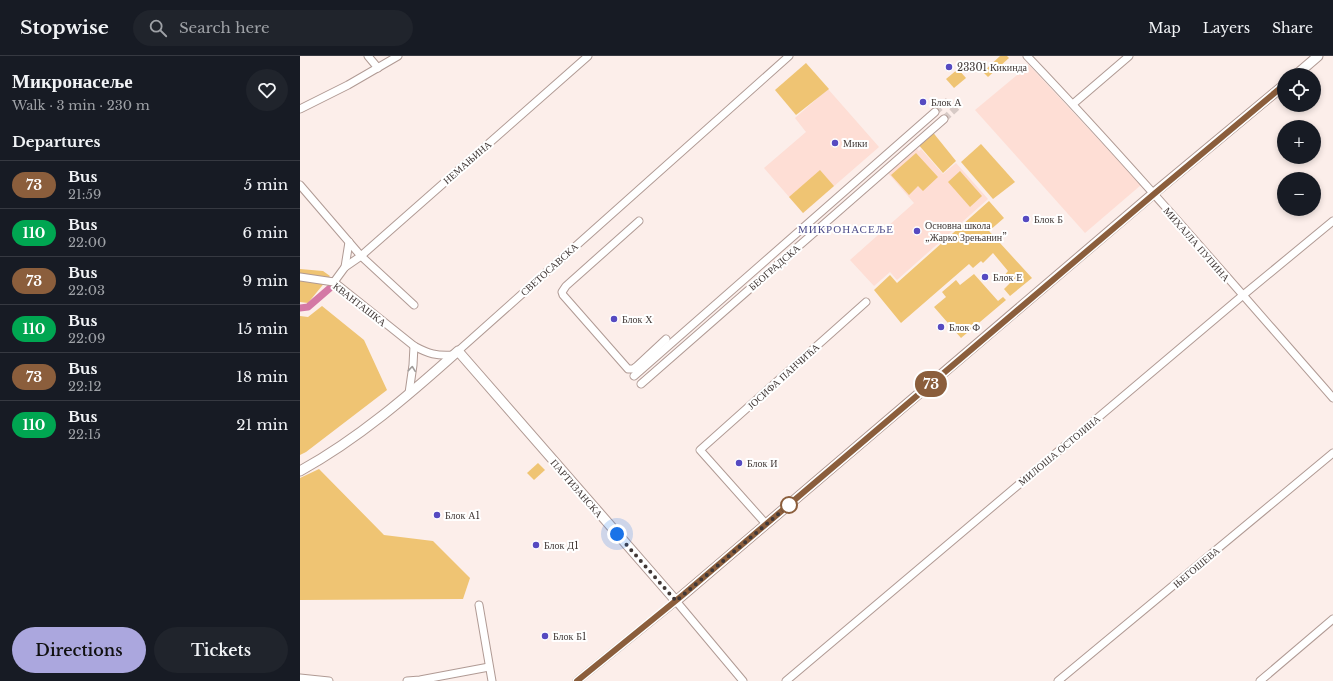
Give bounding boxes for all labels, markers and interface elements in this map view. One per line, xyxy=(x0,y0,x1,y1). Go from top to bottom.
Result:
search box xyxy=(133,10,413,46)
text: Stopwise xyxy=(20,16,109,39)
icon: search xyxy=(147,17,169,39)
text: Search here xyxy=(179,18,270,37)
text: Map xyxy=(1148,19,1181,37)
text: Layers xyxy=(1203,19,1250,37)
text: Share xyxy=(1272,19,1313,37)
place label: 23301 Кикинда xyxy=(957,61,1028,74)
marker: 23301 Кикинда xyxy=(944,62,954,72)
map controls xyxy=(1277,68,1321,216)
button: locate xyxy=(1277,68,1321,112)
button: heart xyxy=(246,69,288,111)
text: Микронасеље xyxy=(12,70,133,93)
place label: Блок А xyxy=(931,96,962,109)
text: Walk · 3 min · 230 m xyxy=(12,97,150,114)
marker: Блок А xyxy=(918,97,928,107)
button: + xyxy=(1277,120,1321,164)
text: Departures xyxy=(12,132,101,151)
street label: НЕМАЊИНА xyxy=(440,137,495,187)
place label: Мики xyxy=(843,137,868,150)
marker: Мики xyxy=(830,138,840,148)
text: Bus xyxy=(68,167,98,186)
button: − xyxy=(1277,172,1321,216)
text: 5 min xyxy=(244,175,288,194)
text: 73 xyxy=(26,176,42,194)
text: 21:59 xyxy=(68,186,101,203)
street label: МИХАЈЛА ПУПИНА xyxy=(1161,204,1233,285)
place label: Блок Б xyxy=(1034,213,1063,226)
marker: Блок Б xyxy=(1021,214,1031,224)
text: Bus xyxy=(68,215,98,234)
place label: Основна школа „Жарко Зрењанин” xyxy=(925,219,1007,244)
district label: МИКРОНАСЕЉЕ xyxy=(798,222,894,236)
text: 6 min xyxy=(243,223,288,242)
text: 110 xyxy=(23,224,45,242)
marker: Основна школа „Жарко Зрењанин” xyxy=(912,226,922,236)
text: 22:00 xyxy=(68,234,106,251)
street label: СВЕТОСАВСКА xyxy=(518,239,582,299)
street label: БЕОГРАДСКА xyxy=(746,241,803,293)
text: Bus xyxy=(68,263,98,282)
text: 9 min xyxy=(243,271,288,290)
place label: Блок Е xyxy=(993,271,1022,284)
text: 73 xyxy=(26,272,42,290)
marker: Блок Е xyxy=(980,272,990,282)
street label: КВАНТАШКА xyxy=(330,280,390,330)
text: 22:03 xyxy=(68,282,105,299)
text: Bus xyxy=(68,311,98,330)
place label: Блок Х xyxy=(622,313,653,326)
marker: Блок Х xyxy=(609,314,619,324)
text: 15 min xyxy=(237,319,288,338)
text: 110 xyxy=(23,320,45,338)
place label: Блок Ф xyxy=(949,321,980,334)
marker: Блок Ф xyxy=(936,322,946,332)
text: 22:09 xyxy=(68,330,105,347)
street label: ЈОСИФА ПАНЧИЋА xyxy=(745,340,823,412)
text: Bus xyxy=(68,359,98,378)
one-way arrow xyxy=(408,366,417,373)
text: 18 min xyxy=(236,367,288,386)
text: 73 xyxy=(26,368,42,386)
line badge: 73 xyxy=(913,371,949,397)
text: 73 xyxy=(923,375,939,393)
text: 22:12 xyxy=(68,378,102,395)
text: Bus xyxy=(68,407,98,426)
street label: МИЛОША ОСТОЈИНА xyxy=(1016,412,1104,488)
text: 21 min xyxy=(236,415,288,434)
text: 110 xyxy=(23,416,45,434)
text: 22:15 xyxy=(68,426,101,443)
street label: ПАРТИЗАНСКА xyxy=(548,456,606,521)
place label: Блок И xyxy=(747,457,778,470)
marker: Блок И xyxy=(734,458,744,468)
unlabelled marker xyxy=(780,496,798,514)
place label: Блок А1 xyxy=(445,509,480,522)
marker: Блок А1 xyxy=(432,510,442,520)
your location xyxy=(607,524,627,544)
place label: Блок Д1 xyxy=(544,539,579,552)
marker: Блок Д1 xyxy=(531,540,541,550)
street label: ЊЕГОШЕВА xyxy=(1170,544,1223,591)
button: Directions xyxy=(12,627,146,673)
button: Tickets xyxy=(154,627,288,673)
place label: Блок Б1 xyxy=(553,630,587,643)
marker: Блок Б1 xyxy=(540,631,550,641)

